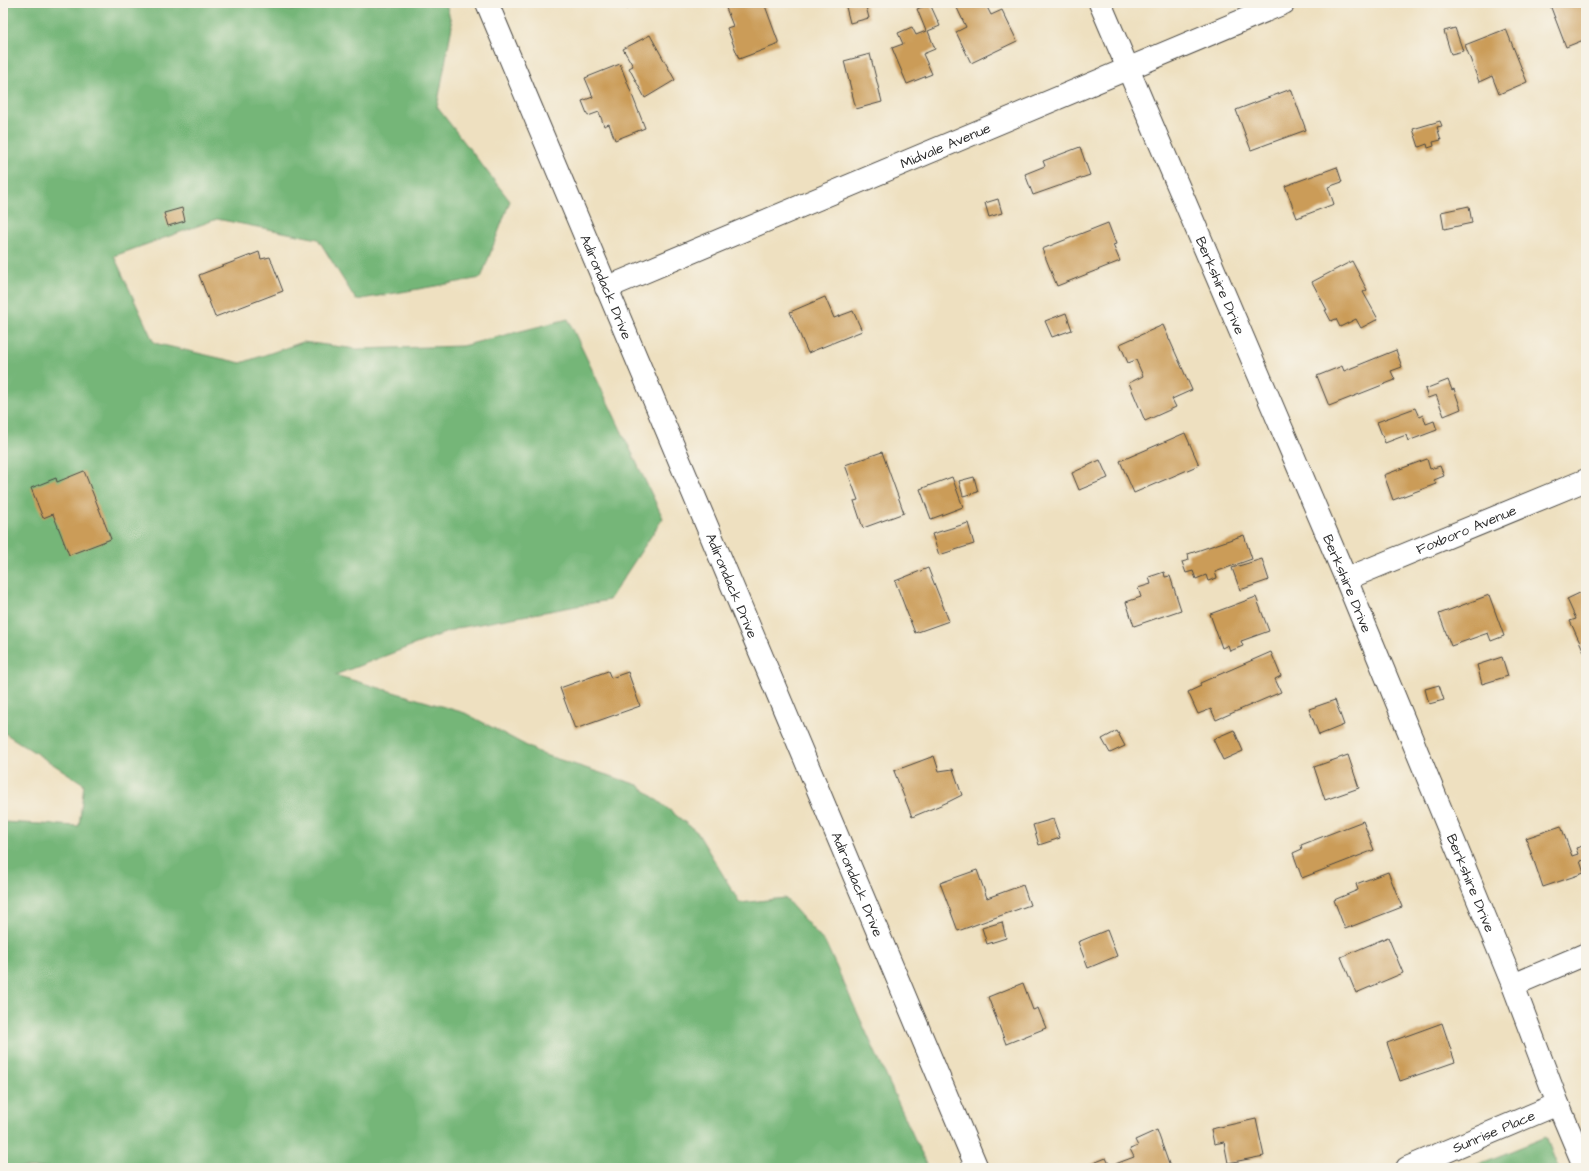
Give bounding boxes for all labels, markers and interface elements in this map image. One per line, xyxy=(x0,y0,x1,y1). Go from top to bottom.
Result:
street label: Midvale Avenue xyxy=(897,118,994,174)
street label: Adirondack Drive xyxy=(575,232,637,343)
street label: Berkshire Drive xyxy=(1190,234,1250,338)
street label: Foxboro Avenue xyxy=(1413,501,1520,560)
street label: Adirondack Drive xyxy=(700,530,762,642)
street label: Berkshire Drive xyxy=(1317,532,1376,636)
street label: Adirondack Drive xyxy=(826,829,888,941)
street label: Berkshire Drive xyxy=(1441,831,1499,936)
street label: Sunrise Place xyxy=(1450,1106,1539,1159)

